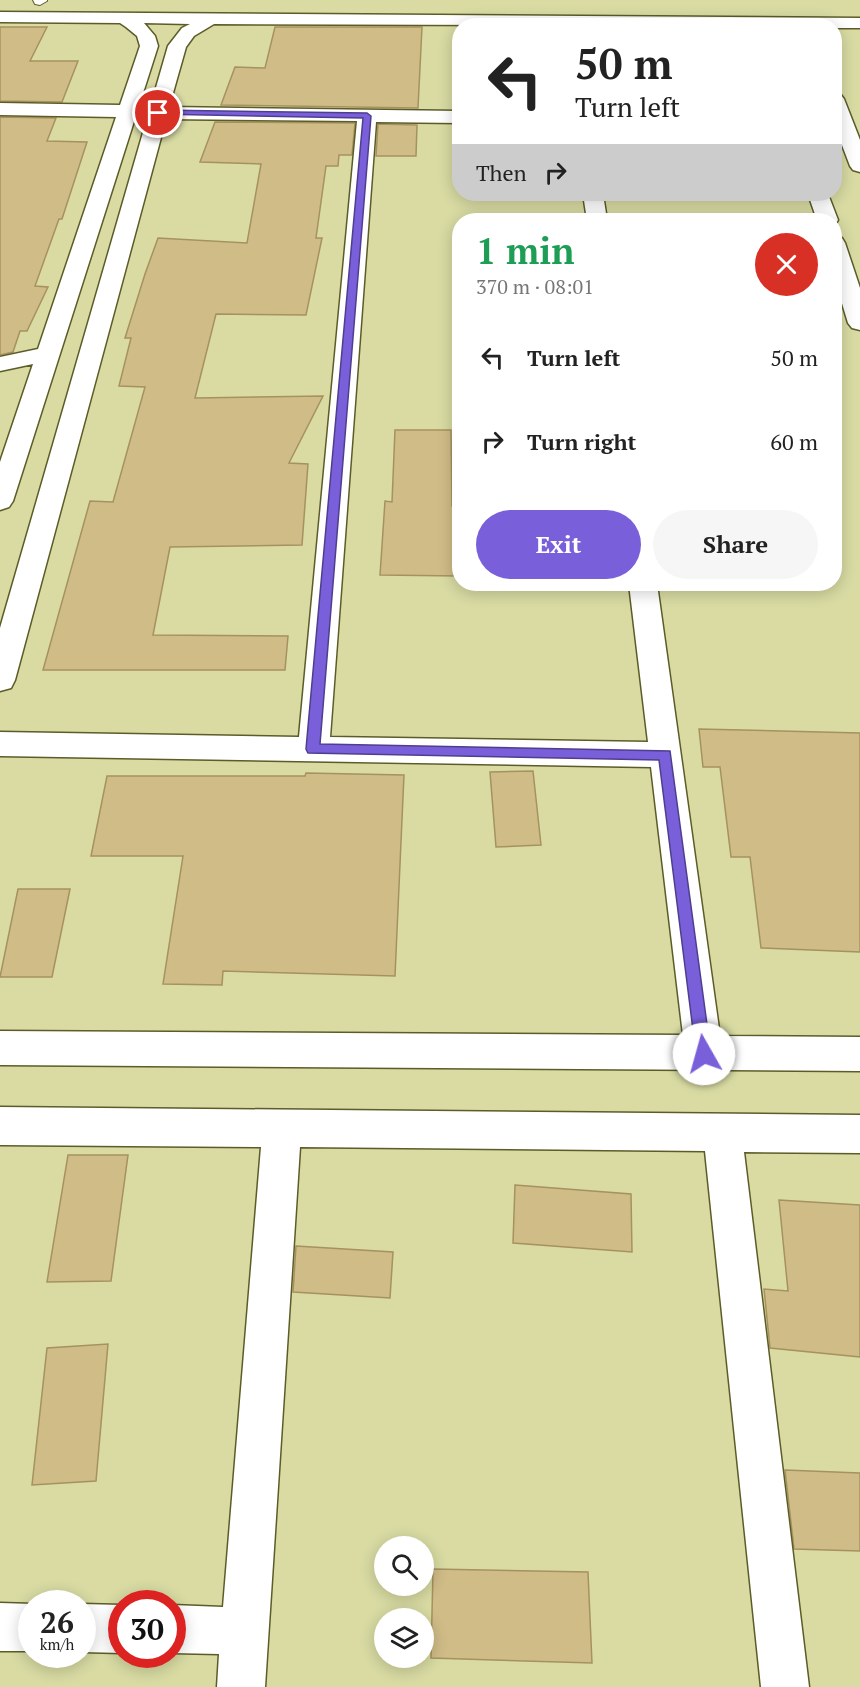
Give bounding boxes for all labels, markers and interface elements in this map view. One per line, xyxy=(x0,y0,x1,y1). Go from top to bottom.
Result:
text: 50 m xyxy=(575,35,673,91)
icon: left xyxy=(476,42,554,120)
pin xyxy=(132,87,183,138)
text: Turn left xyxy=(575,89,680,125)
icon: arrive xyxy=(141,96,174,129)
icon: right xyxy=(539,156,572,189)
text: Then xyxy=(476,158,527,187)
text: 1 min xyxy=(476,227,574,274)
button: close xyxy=(755,233,818,296)
text: 370 m · 08:01 xyxy=(476,273,594,300)
icon: left xyxy=(476,341,509,374)
text: Turn left xyxy=(527,343,620,372)
text: 50 m xyxy=(770,343,818,372)
icon: right xyxy=(476,425,509,458)
text: Turn right xyxy=(527,427,636,456)
text: 60 m xyxy=(770,427,818,456)
button: Exit xyxy=(476,510,641,579)
button: Share xyxy=(653,510,818,579)
position arrow xyxy=(672,1022,736,1086)
map controls xyxy=(374,1536,434,1668)
button: search xyxy=(374,1536,434,1596)
speed limit sign: 30 xyxy=(108,1590,186,1668)
text: 26 xyxy=(40,1602,74,1642)
button: layers xyxy=(374,1608,434,1668)
text: km/h xyxy=(40,1634,74,1654)

